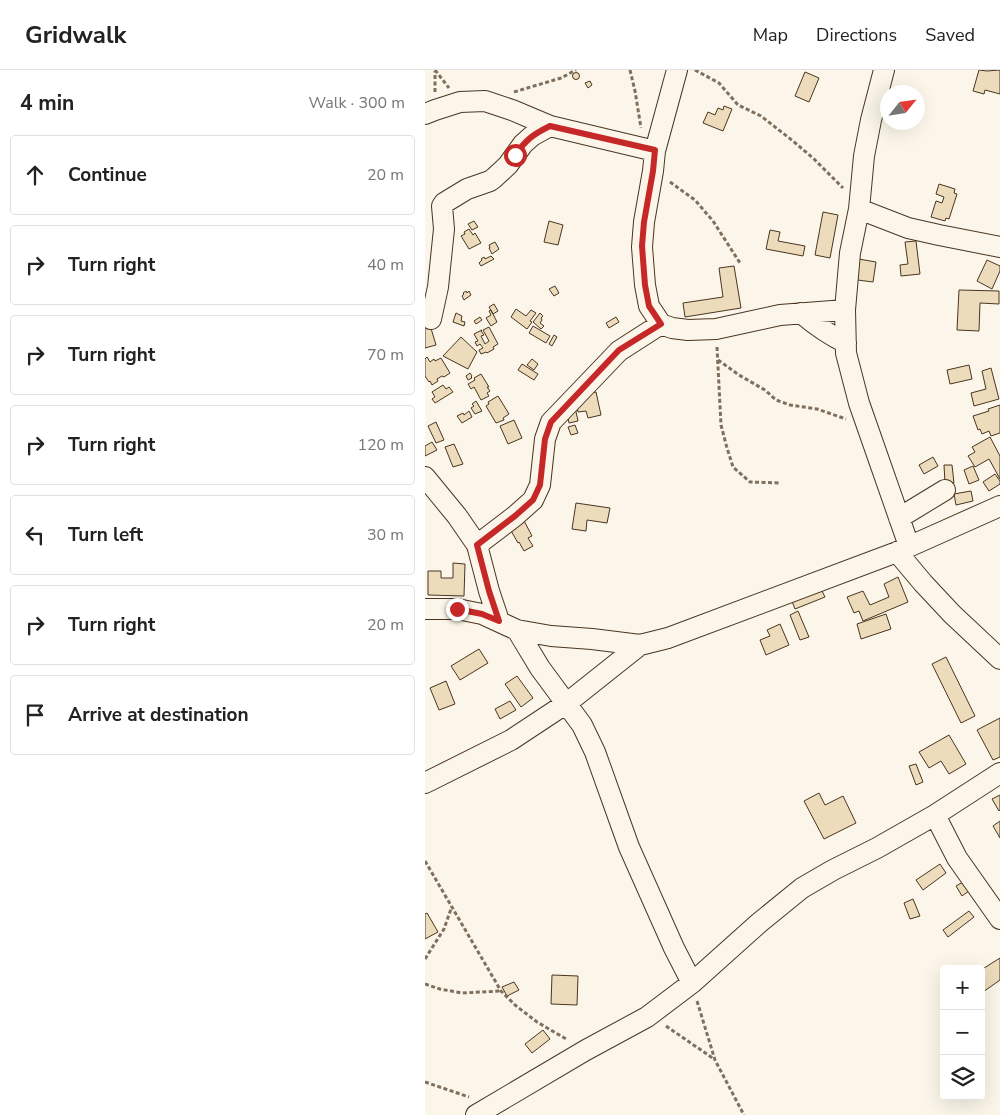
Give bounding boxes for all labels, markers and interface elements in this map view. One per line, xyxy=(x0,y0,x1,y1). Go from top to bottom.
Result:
text: Gridwalk xyxy=(25,19,126,51)
text: Map xyxy=(753,23,788,47)
text: Directions xyxy=(816,23,897,47)
text: Saved xyxy=(925,23,975,47)
north arrow xyxy=(880,85,925,130)
text: 4 min xyxy=(20,89,74,117)
text: Walk · 300 m xyxy=(309,92,405,114)
route start xyxy=(504,144,527,167)
icon: ahead xyxy=(21,161,49,189)
text: Continue xyxy=(68,162,147,188)
text: 20 m xyxy=(367,164,404,186)
icon: right xyxy=(21,251,49,279)
text: Turn right xyxy=(68,252,155,278)
text: 40 m xyxy=(367,254,404,276)
icon: right xyxy=(21,341,49,369)
text: Turn right xyxy=(68,342,155,368)
text: 70 m xyxy=(367,344,404,366)
icon: right xyxy=(21,431,49,459)
text: Turn right xyxy=(68,432,155,458)
text: 120 m xyxy=(357,434,404,456)
icon: left xyxy=(21,521,49,549)
text: Turn left xyxy=(68,522,143,548)
text: 30 m xyxy=(367,524,404,546)
route end xyxy=(446,598,469,621)
icon: right xyxy=(21,611,49,639)
text: Turn right xyxy=(68,612,155,638)
text: 20 m xyxy=(367,614,404,636)
icon: arrive xyxy=(21,701,49,729)
text: Arrive at destination xyxy=(68,702,249,728)
map controls xyxy=(940,965,985,1100)
button: + xyxy=(940,965,985,1010)
button: − xyxy=(940,1010,985,1055)
button: layers xyxy=(940,1055,985,1100)

